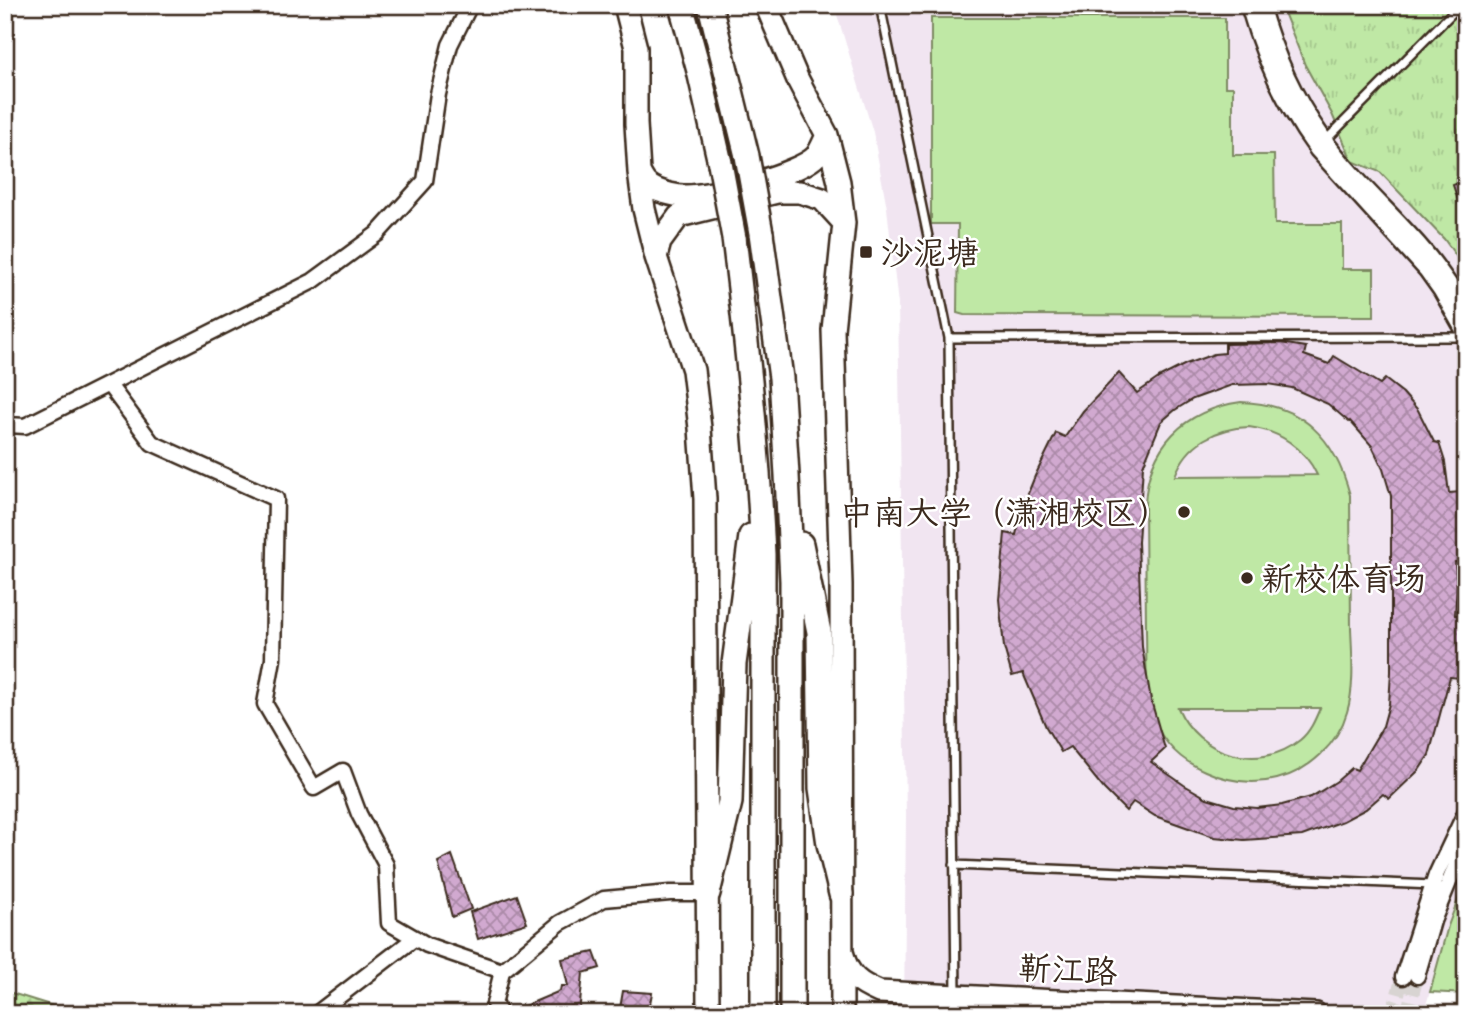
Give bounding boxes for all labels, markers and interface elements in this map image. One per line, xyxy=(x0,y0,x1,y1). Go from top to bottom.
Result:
place label: 沙泥塘 xyxy=(880,232,979,274)
marker: 沙泥塘 xyxy=(858,244,874,260)
place label: 中南大学（潇湘校区） xyxy=(840,492,1170,534)
marker: 中南大学（潇湘校区） xyxy=(1176,504,1192,520)
place label: 新校体育场 xyxy=(1261,558,1426,600)
marker: 新校体育场 xyxy=(1239,570,1255,586)
street label: 靳江路 xyxy=(1017,946,1118,994)

